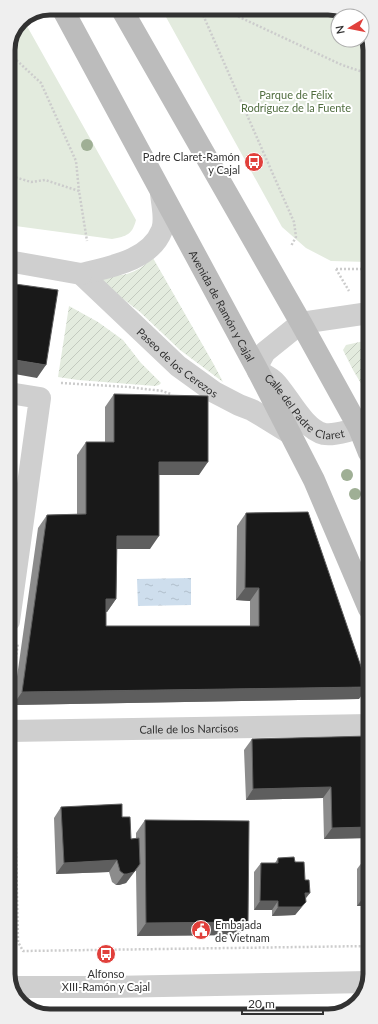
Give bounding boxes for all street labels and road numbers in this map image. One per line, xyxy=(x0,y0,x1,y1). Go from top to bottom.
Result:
street label: Avenida de Ramón y Cajal xyxy=(187,248,258,363)
street label: Paseo de los Cerezos xyxy=(135,325,220,400)
street label: Calle del Padre Claret xyxy=(263,370,346,441)
street label: Calle de los Narcisos xyxy=(139,721,239,735)

